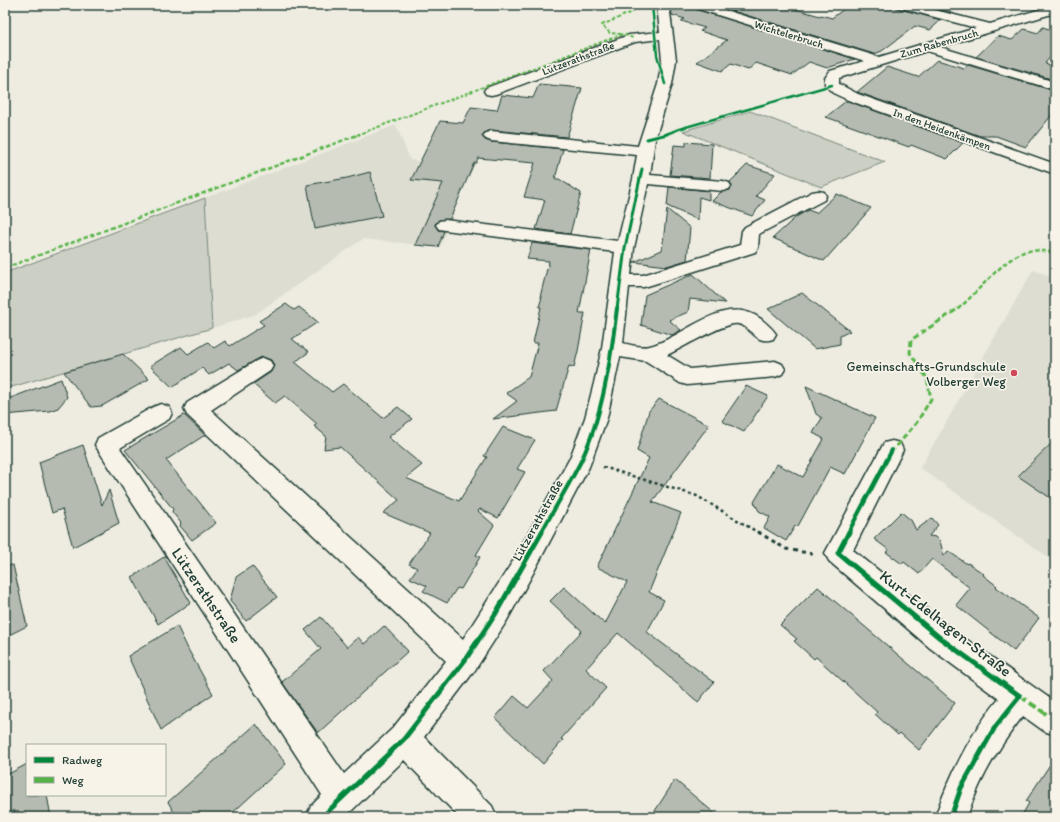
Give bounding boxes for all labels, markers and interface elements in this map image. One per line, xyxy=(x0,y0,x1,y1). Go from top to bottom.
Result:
street label: Wichtelerbruch xyxy=(753,18,825,51)
street label: Zum Rabenbruch xyxy=(899,26,980,61)
street label: Lützerathstraße xyxy=(540,39,616,78)
street label: In den Heidenkämpen xyxy=(891,106,993,153)
place label: Gemeinschafts-Grundschule Volberger Weg xyxy=(847,359,1006,389)
marker: Gemeinschafts-Grundschule Volberger Weg xyxy=(1009,368,1019,378)
street label: Lützerathstraße xyxy=(509,477,566,563)
street label: Lützerathstraße xyxy=(168,544,246,647)
street label: Kurt-Edelhagen-Straße xyxy=(876,566,1016,681)
legend xyxy=(26,744,166,796)
text: Radweg xyxy=(62,753,103,767)
text: Weg xyxy=(62,773,85,787)

